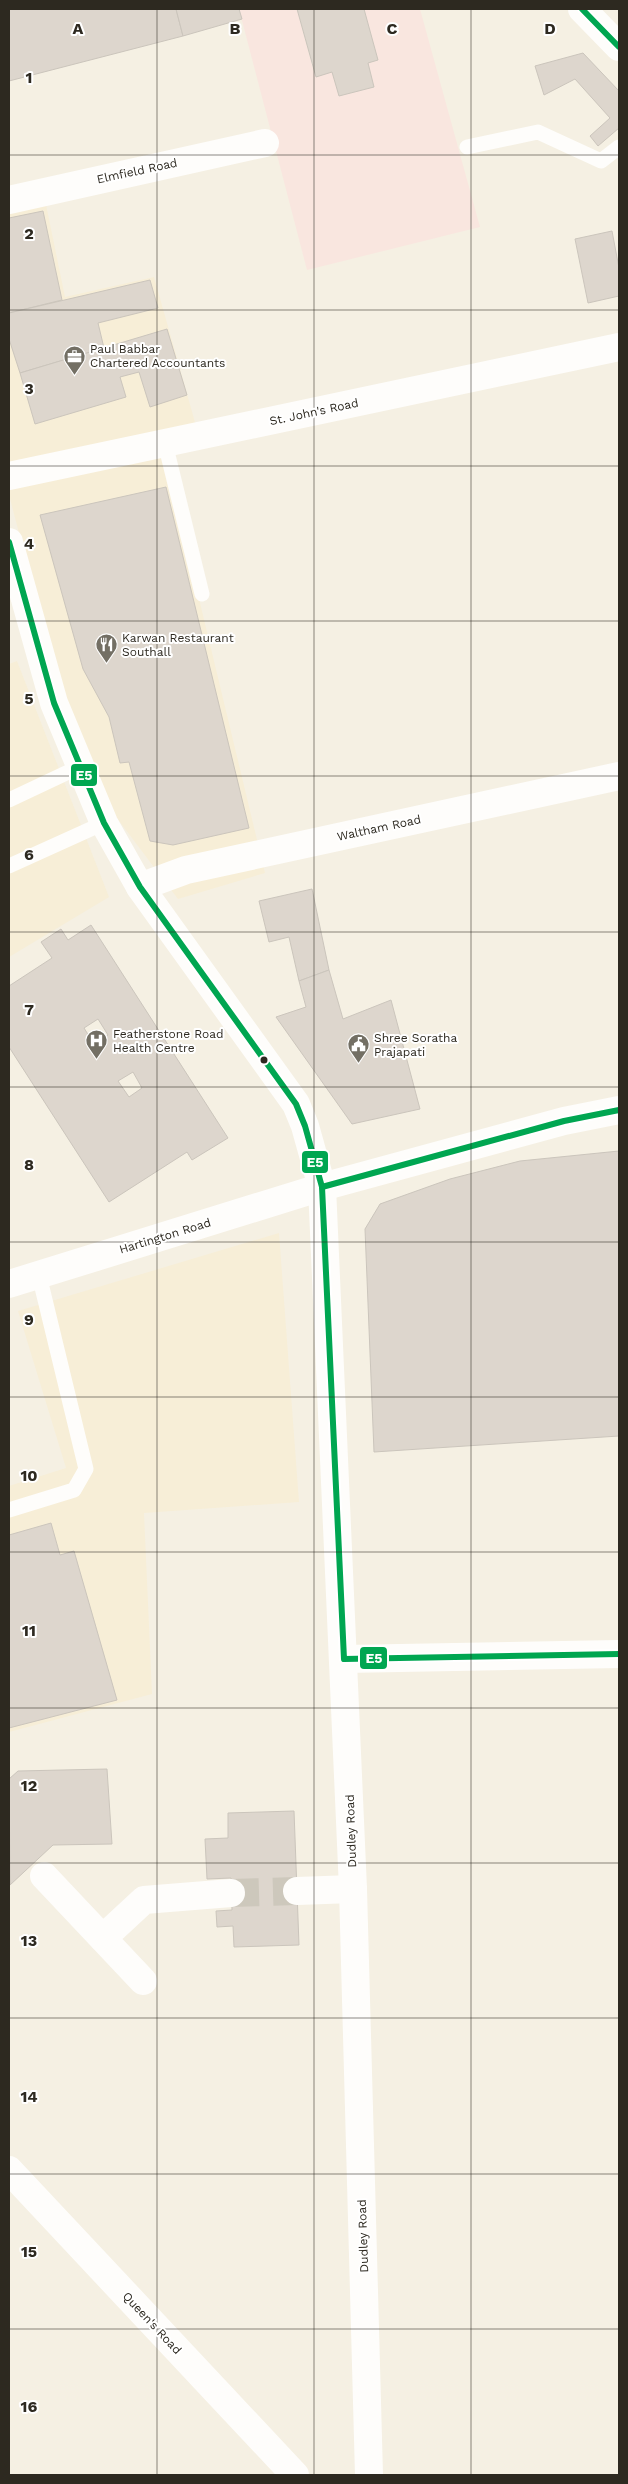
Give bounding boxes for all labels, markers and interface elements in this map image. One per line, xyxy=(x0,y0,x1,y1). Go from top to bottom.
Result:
text: A xyxy=(73,19,84,38)
text: B xyxy=(230,19,241,38)
text: C xyxy=(387,19,398,38)
text: D xyxy=(544,19,556,38)
text: 1 xyxy=(26,68,32,87)
street label: Elmfield Road xyxy=(95,156,179,186)
text: 2 xyxy=(24,224,34,243)
place label: Paul Babbar Chartered Accountants xyxy=(90,342,225,370)
office icon: Paul Babbar Chartered Accountants xyxy=(62,344,86,375)
text: 3 xyxy=(24,379,34,398)
street label: St. John's Road xyxy=(268,396,360,428)
text: 4 xyxy=(24,534,34,553)
place label: Karwan Restaurant Southall xyxy=(122,631,234,659)
restaurant icon: Karwan Restaurant Southall xyxy=(94,633,118,664)
text: 5 xyxy=(24,689,34,708)
line badge: E5 xyxy=(70,763,98,787)
text: E5 xyxy=(76,767,93,783)
street label: Waltham Road xyxy=(336,812,422,844)
text: 6 xyxy=(24,845,34,864)
text: 7 xyxy=(24,1000,34,1019)
place label: Featherstone Road Health Centre xyxy=(113,1027,223,1055)
hospital icon: Featherstone Road Health Centre xyxy=(85,1029,109,1060)
place label: Shree Soratha Prajapati xyxy=(374,1031,457,1059)
public building icon: Shree Soratha Prajapati xyxy=(346,1033,370,1064)
unlabelled marker xyxy=(259,1055,269,1065)
line badge: E5 xyxy=(301,1150,329,1174)
text: E5 xyxy=(307,1154,324,1170)
text: 8 xyxy=(24,1155,34,1174)
street label: Hartington Road xyxy=(117,1215,213,1257)
text: 9 xyxy=(24,1310,34,1329)
text: 10 xyxy=(20,1466,38,1485)
text: 11 xyxy=(22,1621,36,1640)
line badge: E5 xyxy=(359,1646,388,1670)
text: E5 xyxy=(366,1650,383,1666)
text: 12 xyxy=(21,1776,37,1795)
street label: Dudley Road xyxy=(343,1794,359,1868)
text: 13 xyxy=(21,1931,37,1950)
text: 14 xyxy=(20,2087,38,2106)
street label: Dudley Road xyxy=(355,2199,371,2273)
text: 15 xyxy=(21,2242,37,2261)
street label: Queen's Road xyxy=(120,2289,184,2357)
text: 16 xyxy=(21,2397,38,2416)

